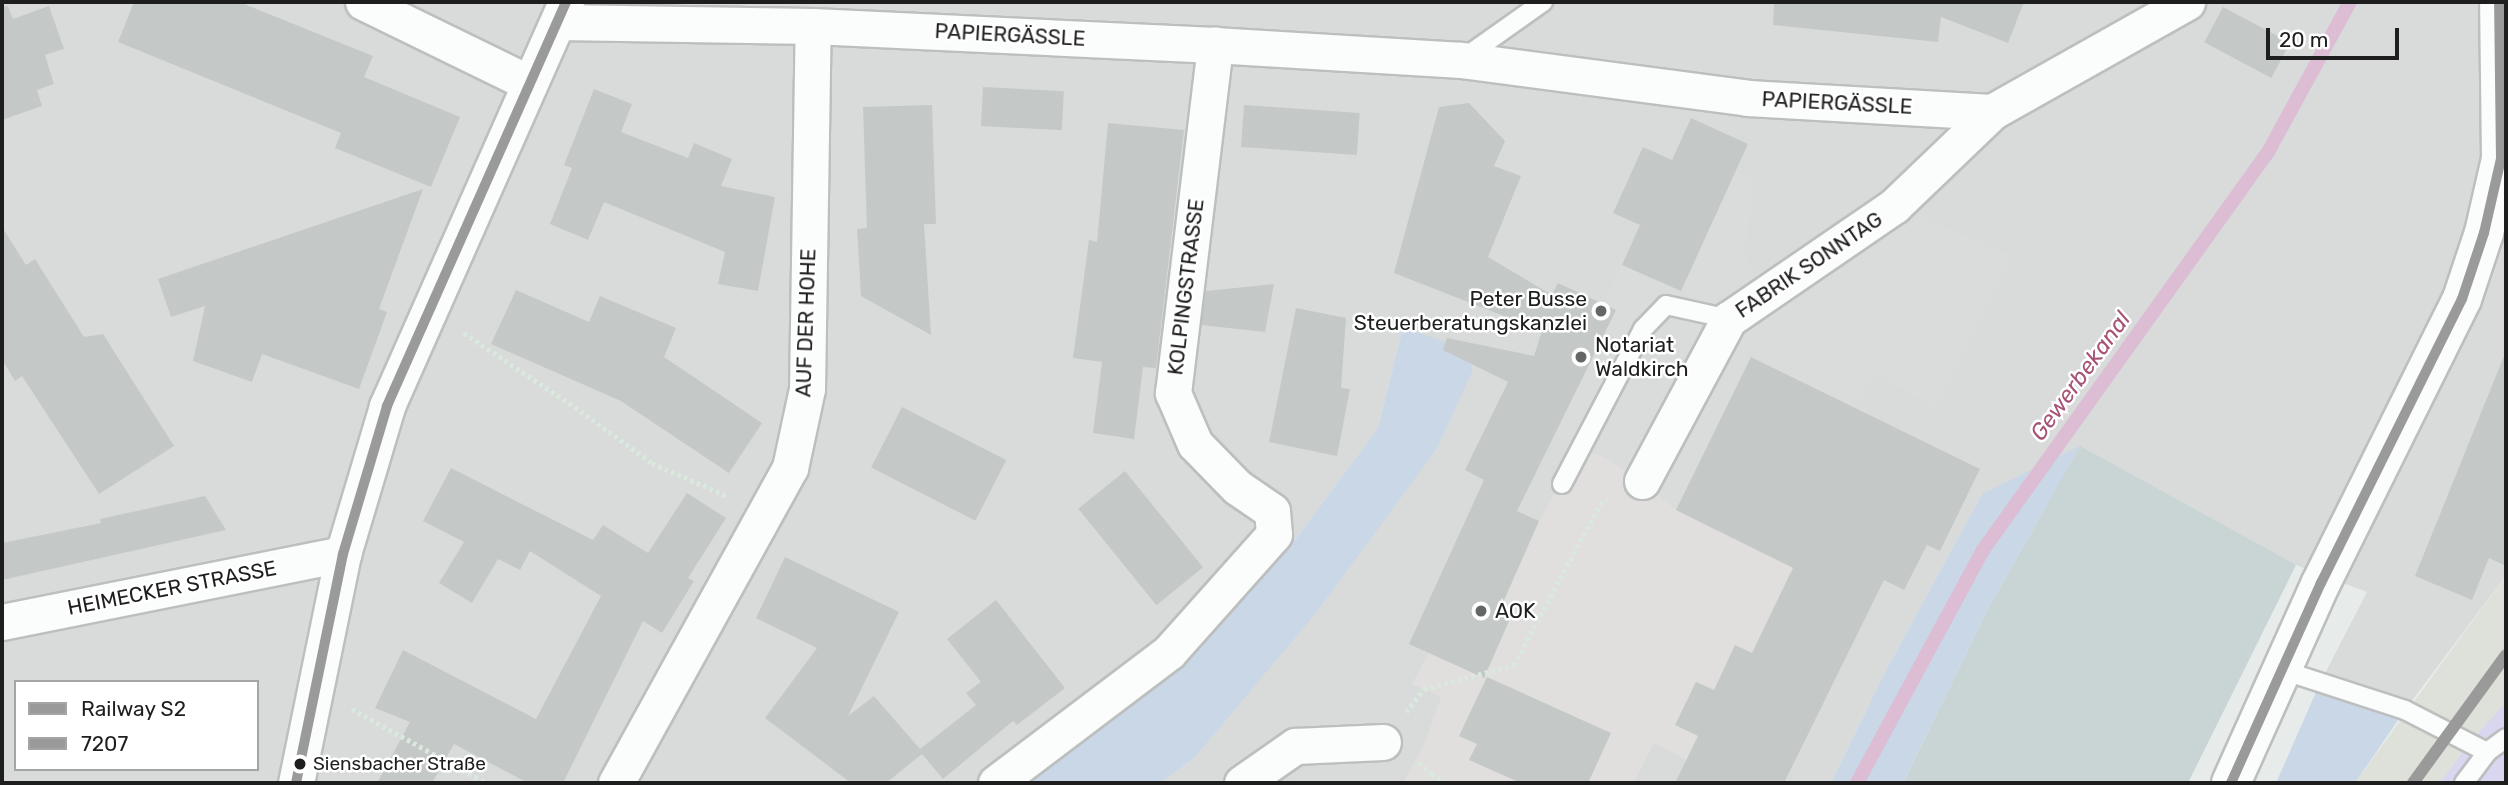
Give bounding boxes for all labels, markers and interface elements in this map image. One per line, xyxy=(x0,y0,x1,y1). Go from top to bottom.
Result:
scale bar xyxy=(2270,14,2403,58)
street label: PAPIERGÄSSLE xyxy=(934,18,1086,52)
text: 20 m xyxy=(2279,27,2328,52)
street label: PAPIERGÄSSLE xyxy=(1761,86,1913,120)
street label: KOLPINGSTRASSE xyxy=(1163,197,1209,377)
street label: FABRIK SONNTAG xyxy=(1731,206,1887,324)
street label: AUF DER HOHE xyxy=(791,248,821,398)
place label: Peter Busse Steuerberatungskanzlei xyxy=(1354,286,1587,336)
marker: Peter Busse Steuerberatungskanzlei xyxy=(1593,303,1609,319)
water label: Gewerbekanal xyxy=(2024,306,2136,446)
place label: Notariat Waldkirch xyxy=(1595,332,1689,382)
marker: Notariat Waldkirch xyxy=(1573,349,1589,365)
street label: HEIMECKER STRASSE xyxy=(65,555,279,621)
place label: AOK xyxy=(1495,598,1536,624)
marker: AOK xyxy=(1473,603,1489,619)
legend xyxy=(14,680,259,771)
text: Railway S2 xyxy=(81,696,186,721)
text: 7207 xyxy=(81,731,128,756)
place label: Siensbacher Straße xyxy=(313,753,486,775)
marker: Siensbacher Straße xyxy=(293,757,307,771)

